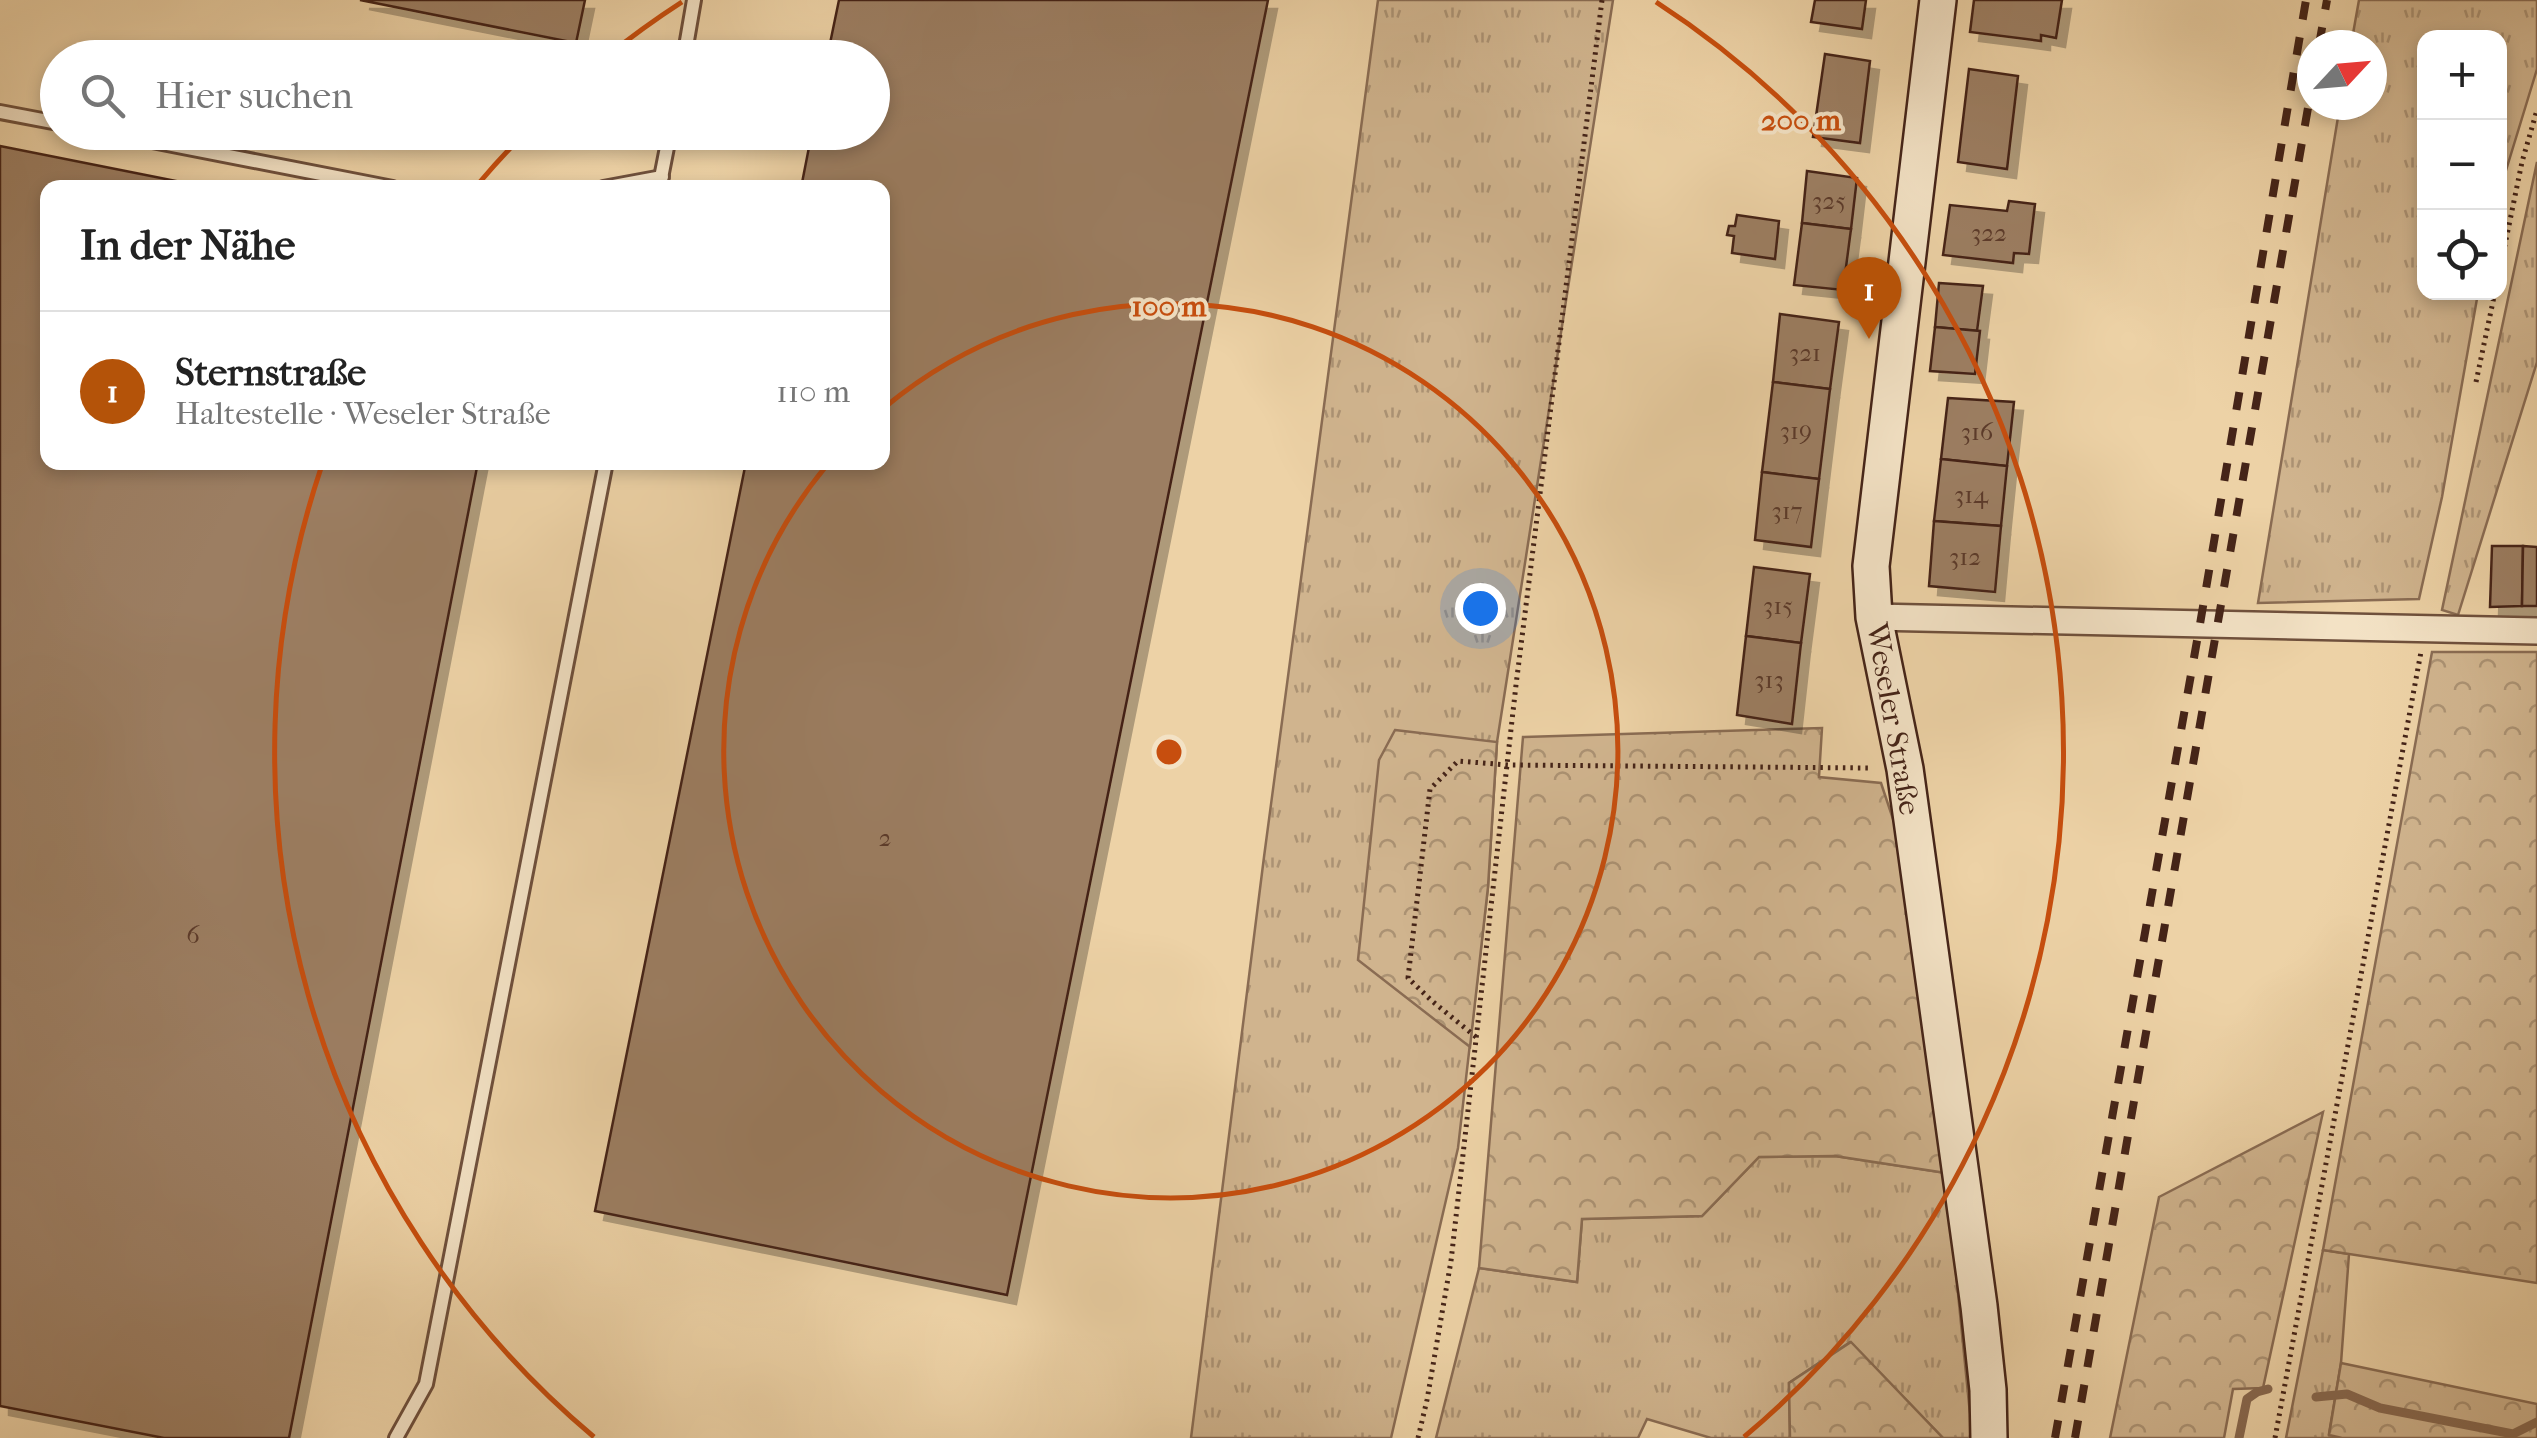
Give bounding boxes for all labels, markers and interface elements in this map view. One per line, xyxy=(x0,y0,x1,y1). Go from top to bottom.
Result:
north arrow xyxy=(2297,30,2387,120)
map controls xyxy=(2417,30,2507,300)
button: + xyxy=(2417,30,2507,120)
search box xyxy=(40,40,890,150)
icon: search xyxy=(75,68,130,123)
text: Hier suchen xyxy=(155,73,353,118)
text: 200 m xyxy=(1761,103,1842,138)
button: − xyxy=(2417,120,2507,210)
house number: 325 xyxy=(1812,186,1846,215)
button: locate xyxy=(2417,210,2507,300)
house number: 322 xyxy=(1971,218,2007,247)
text: In der Nähe xyxy=(80,221,295,270)
pin: 1 xyxy=(1836,256,1902,339)
text: 100 m xyxy=(1131,289,1208,324)
house number: 321 xyxy=(1789,338,1821,367)
text: Sternstraße xyxy=(175,350,366,395)
text: 1 xyxy=(107,373,118,410)
text: 110 m xyxy=(776,373,850,410)
text: Haltestelle · Weseler Straße xyxy=(175,395,551,432)
house number: 319 xyxy=(1780,416,1812,445)
house number: 316 xyxy=(1961,417,1994,446)
house number: 314 xyxy=(1954,480,1989,509)
house number: 317 xyxy=(1771,496,1803,525)
house number: 312 xyxy=(1949,542,1981,571)
your location xyxy=(1455,583,1506,634)
house number: 315 xyxy=(1763,591,1793,620)
street label: Weseler Straße xyxy=(1859,619,1927,818)
house number: 313 xyxy=(1754,665,1784,694)
centre of rings xyxy=(1151,734,1187,770)
house number: 2 xyxy=(879,823,891,852)
house number: 6 xyxy=(186,920,200,949)

